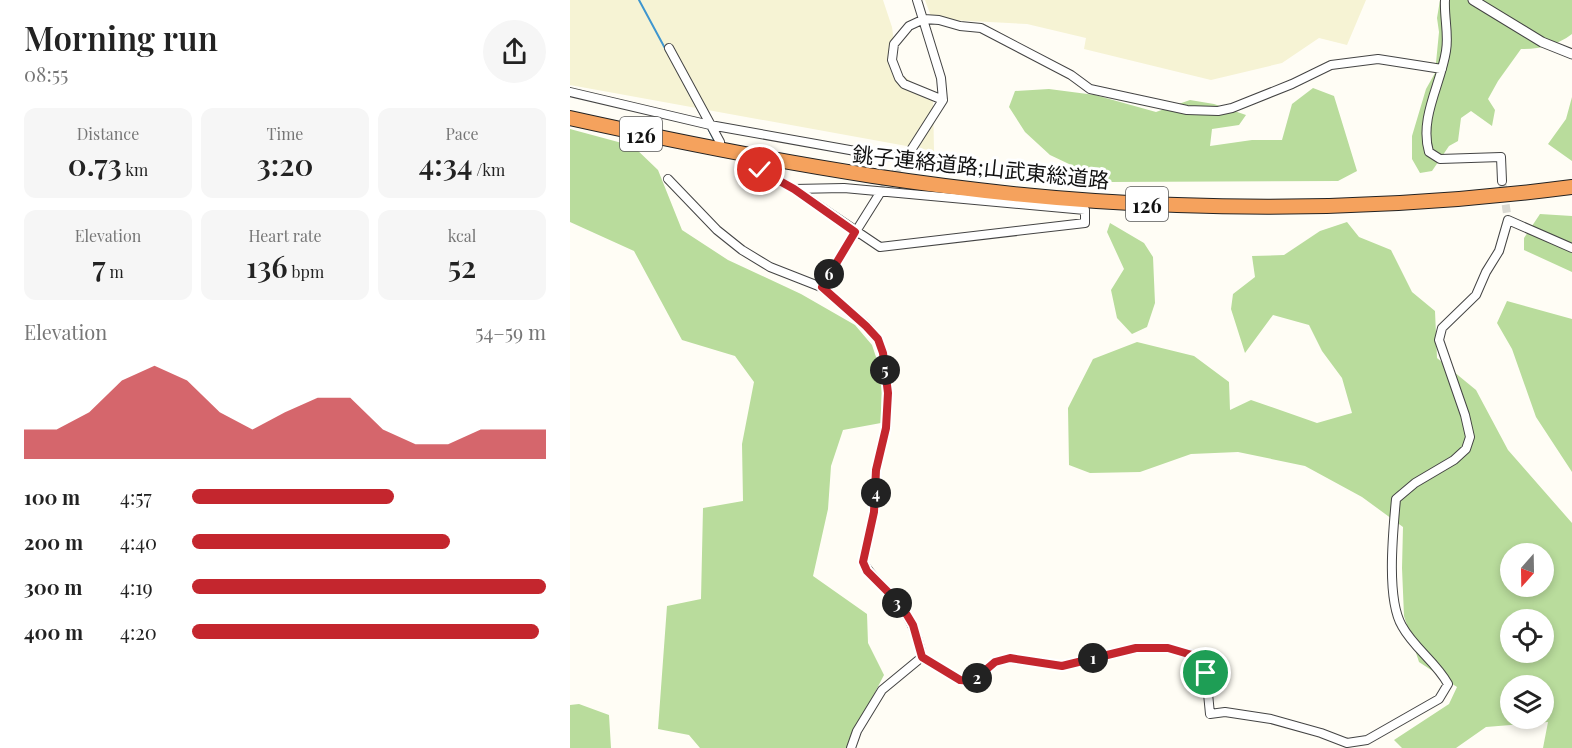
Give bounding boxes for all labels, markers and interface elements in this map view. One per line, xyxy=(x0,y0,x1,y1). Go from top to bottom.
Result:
text: Morning run xyxy=(24,15,218,59)
button: share xyxy=(483,20,546,83)
text: 08:55 xyxy=(24,60,68,87)
road number: 126 xyxy=(620,117,662,151)
text: Distance xyxy=(77,123,139,144)
text: Time xyxy=(267,123,303,144)
text: Pace xyxy=(445,123,479,144)
street label: 銚子連絡道路;山武東総道路 xyxy=(851,139,1111,193)
text: 0.73 xyxy=(68,144,122,184)
text: 3:20 xyxy=(257,144,313,184)
text: 4:34 xyxy=(419,144,472,184)
pin xyxy=(734,144,785,195)
icon: check xyxy=(743,153,776,186)
text: km xyxy=(122,159,148,180)
text: /km xyxy=(472,159,505,180)
road number: 126 xyxy=(1126,187,1168,221)
text: Elevation xyxy=(75,225,141,246)
text: Heart rate xyxy=(248,225,322,246)
text: kcal xyxy=(448,225,476,246)
text: 7 xyxy=(92,246,105,286)
text: 136 xyxy=(246,246,288,286)
text: 52 xyxy=(448,246,476,286)
pin: 6 xyxy=(814,259,844,289)
text: m xyxy=(105,261,124,282)
text: bpm xyxy=(288,261,324,282)
text: 6 xyxy=(825,263,833,284)
text: Elevation xyxy=(24,318,107,345)
text: 54–59 m xyxy=(475,318,546,345)
pin: 5 xyxy=(870,355,900,385)
text: 5 xyxy=(881,359,889,380)
pin: 4 xyxy=(861,478,891,508)
text: 4 xyxy=(872,482,880,503)
text: 100 m xyxy=(24,483,80,510)
text: 4:57 xyxy=(120,483,152,510)
text: 200 m xyxy=(24,528,83,555)
text: 4:40 xyxy=(120,528,157,555)
north arrow xyxy=(1500,543,1554,597)
map controls xyxy=(1500,543,1554,729)
text: 300 m xyxy=(24,573,82,600)
text: 4:19 xyxy=(120,573,153,600)
pin: 3 xyxy=(882,588,912,618)
text: 3 xyxy=(893,592,901,613)
button: locate xyxy=(1500,609,1554,663)
text: 400 m xyxy=(24,618,83,645)
text: 4:20 xyxy=(120,618,157,645)
pin: 1 xyxy=(1078,643,1108,673)
text: 1 xyxy=(1090,647,1096,668)
pin xyxy=(1180,647,1231,698)
icon: arrive xyxy=(1189,656,1222,689)
pin: 2 xyxy=(962,663,992,693)
text: 2 xyxy=(973,667,981,688)
button: layers xyxy=(1500,675,1554,729)

